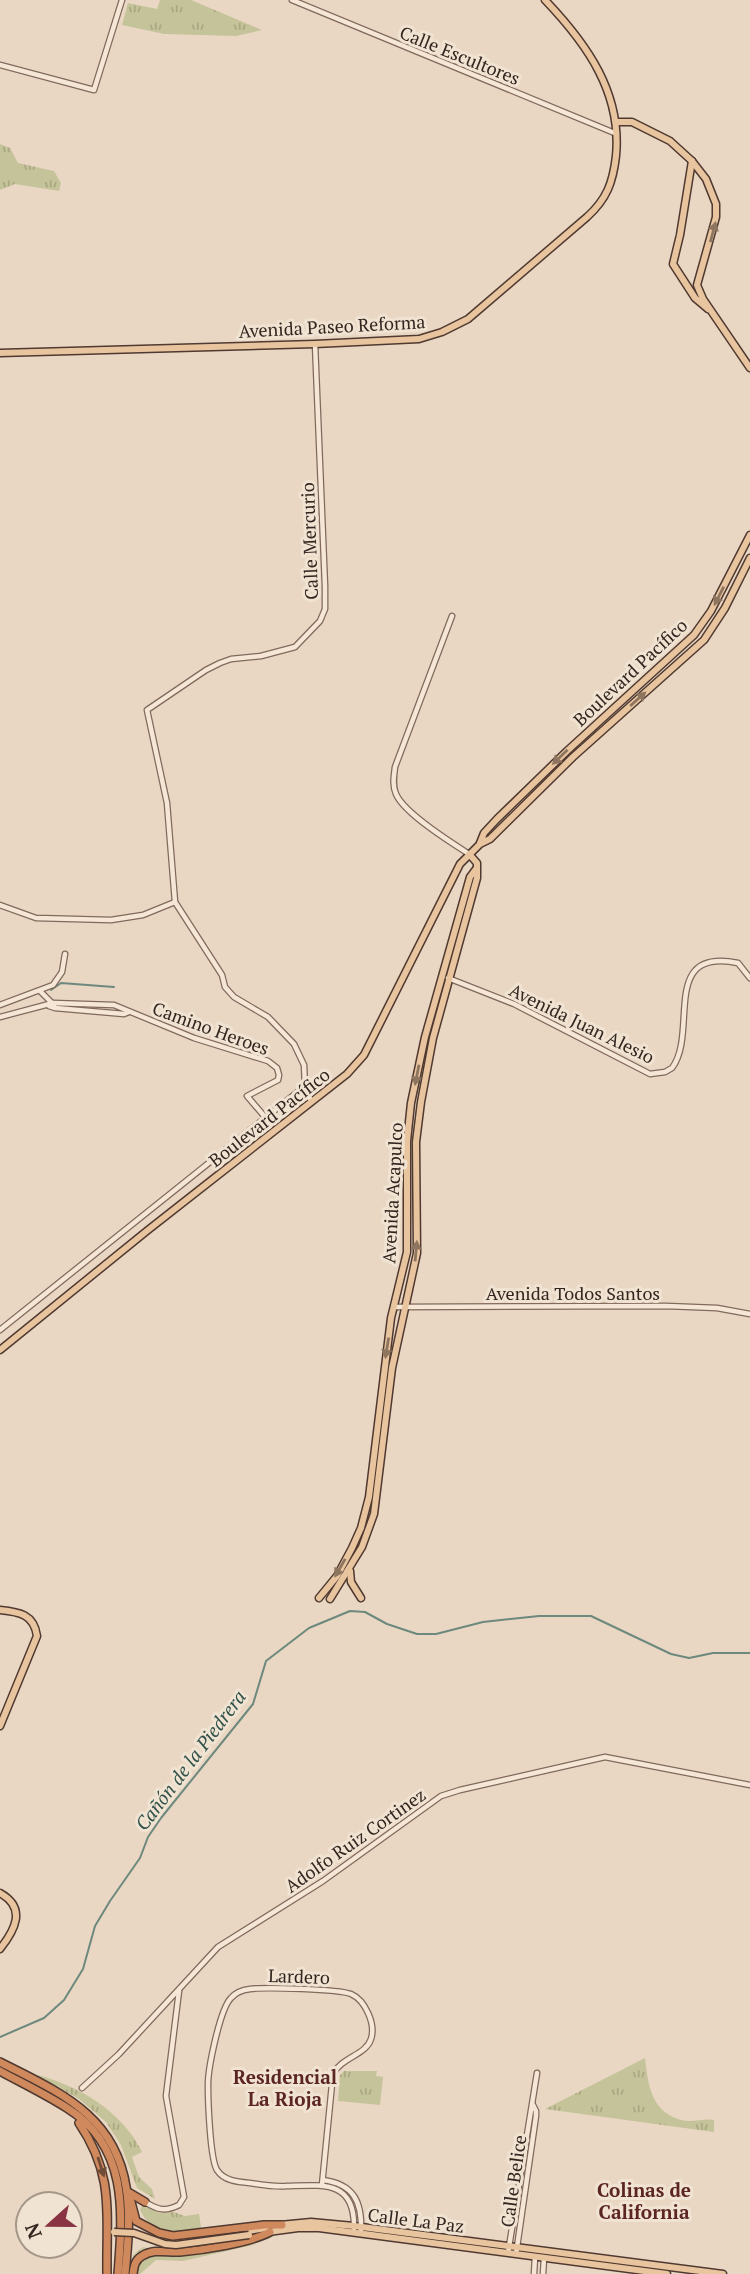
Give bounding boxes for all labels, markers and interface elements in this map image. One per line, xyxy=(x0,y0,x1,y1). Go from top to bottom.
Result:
street label: Calle Escultores xyxy=(396,20,524,90)
one-way arrow xyxy=(708,221,719,243)
street label: Avenida Paseo Reforma xyxy=(238,309,426,343)
street label: Calle Mercurio xyxy=(295,482,323,600)
one-way arrow xyxy=(713,586,724,606)
street label: Boulevard Pacífico xyxy=(568,613,692,731)
one-way arrow xyxy=(629,691,647,707)
one-way arrow xyxy=(552,749,569,766)
street label: Avenida Juan Alesio xyxy=(505,977,659,1069)
street label: Camino Heroes xyxy=(149,996,273,1060)
street label: Boulevard Pacífico xyxy=(204,1062,335,1172)
one-way arrow xyxy=(412,1064,423,1086)
street label: Avenida Acapulco xyxy=(376,1122,408,1264)
one-way arrow xyxy=(410,1240,421,1262)
street label: Avenida Todos Santos xyxy=(486,1281,660,1305)
one-way arrow xyxy=(381,1337,392,1359)
one-way arrow xyxy=(334,1559,347,1578)
water label: Cañón de la Piedrera xyxy=(129,1685,251,1835)
street label: Adolfo Ruiz Cortinez xyxy=(280,1782,430,1898)
street label: Lardero xyxy=(268,1963,330,1989)
district label: Residencial La Rioja xyxy=(233,2064,337,2111)
street label: Calle Belice xyxy=(495,2133,531,2229)
one-way arrow xyxy=(96,2157,107,2178)
district label: Colinas de California xyxy=(597,2177,691,2224)
north arrow xyxy=(14,2190,84,2260)
street label: Calle La Paz xyxy=(366,2202,466,2238)
text: N xyxy=(18,2220,47,2242)

